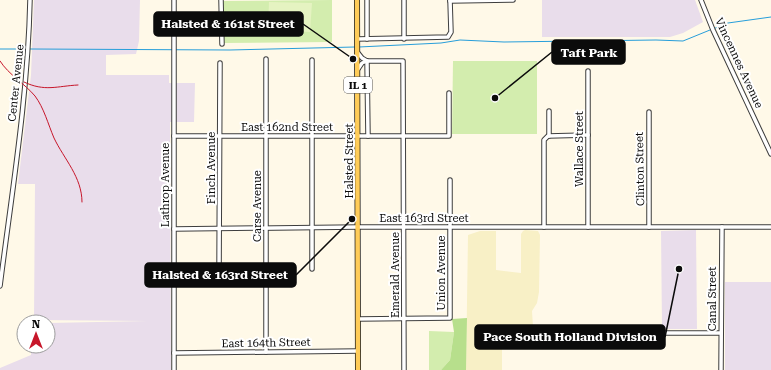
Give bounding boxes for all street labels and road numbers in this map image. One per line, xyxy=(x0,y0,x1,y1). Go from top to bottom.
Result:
street label: Vincennes Avenue xyxy=(712,16,766,110)
street label: Center Avenue xyxy=(5,44,27,122)
road number: IL 1 xyxy=(344,77,372,93)
street label: Wallace Street xyxy=(573,111,586,187)
street label: East 162nd Street xyxy=(241,121,333,134)
street label: Halsted Street xyxy=(343,123,356,199)
street label: Finch Avenue xyxy=(205,132,218,204)
street label: Clinton Street xyxy=(633,132,647,206)
street label: Lathrop Avenue xyxy=(159,143,172,227)
street label: Carse Avenue xyxy=(251,170,264,242)
street label: East 163rd Street xyxy=(379,212,469,225)
street label: Emerald Avenue xyxy=(389,232,402,318)
street label: Union Avenue xyxy=(435,235,448,311)
street label: Canal Street xyxy=(706,267,719,331)
street label: East 164th Street xyxy=(221,336,311,350)

